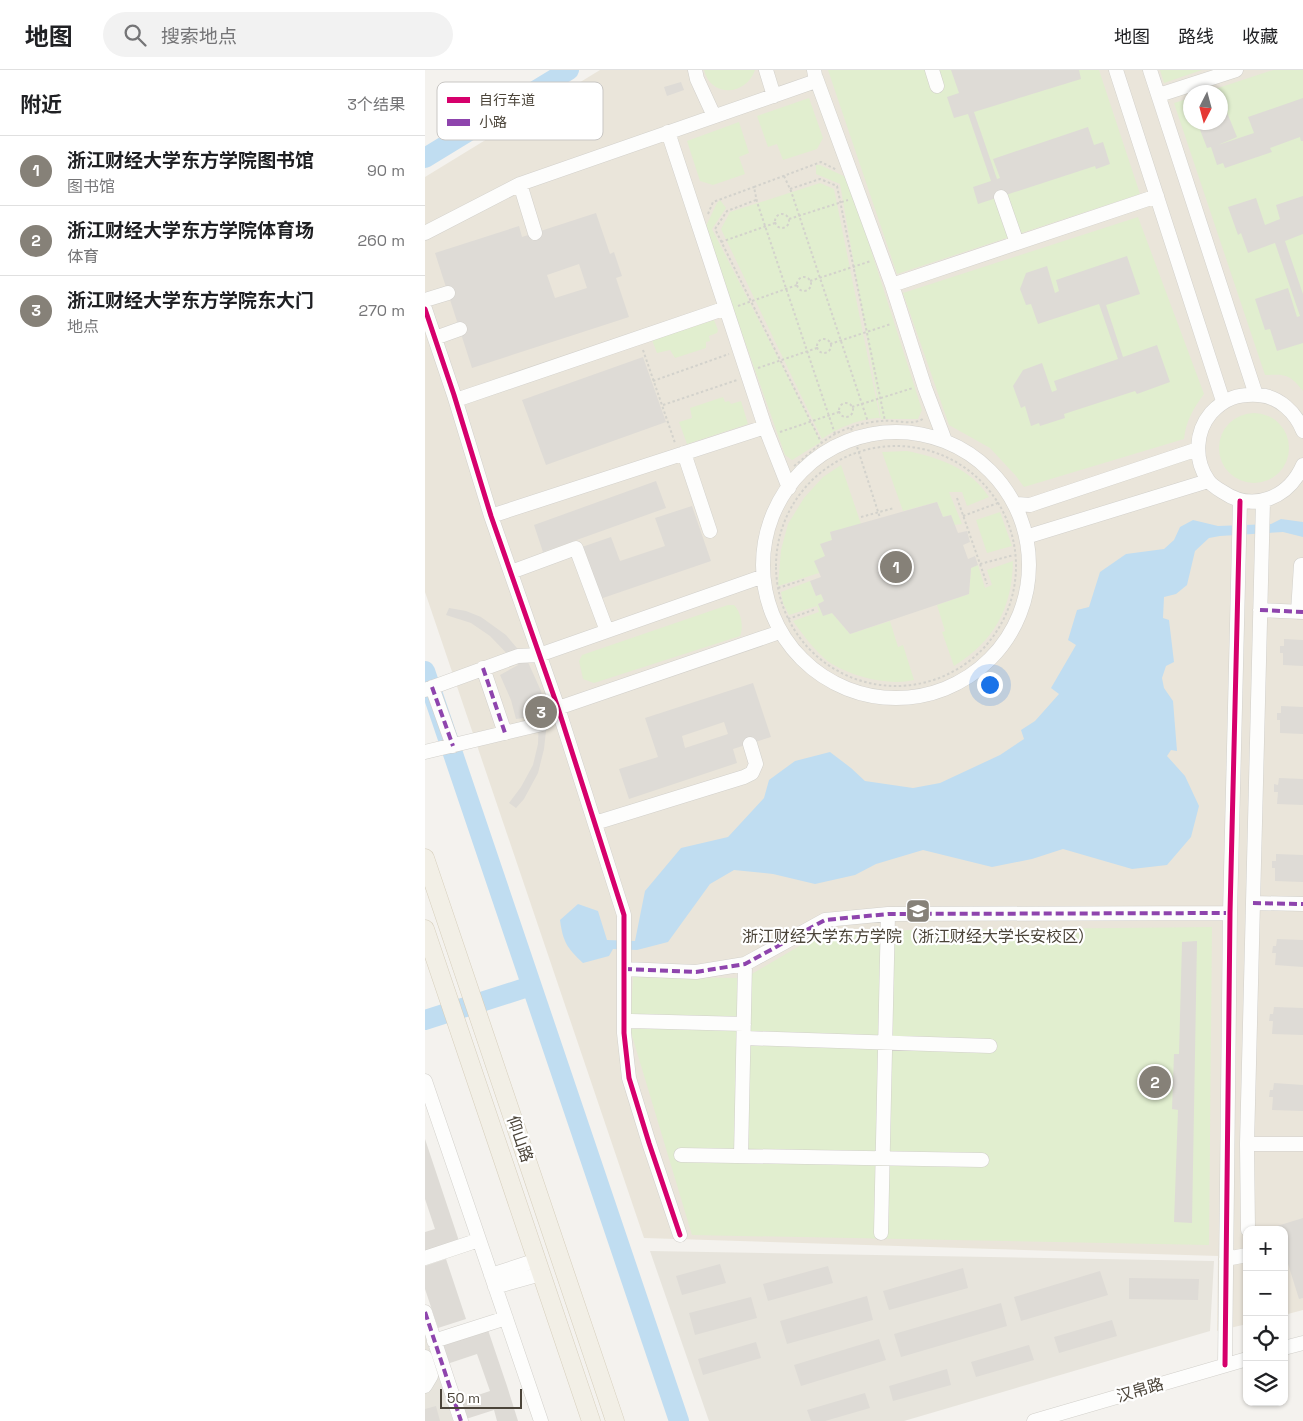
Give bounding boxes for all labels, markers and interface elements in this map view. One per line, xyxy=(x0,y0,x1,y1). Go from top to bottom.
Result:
search box xyxy=(103,12,453,57)
text: 地图 xyxy=(25,21,73,52)
icon: search xyxy=(121,21,149,49)
text: 搜索地点 xyxy=(161,24,237,49)
text: 地图 xyxy=(1114,25,1150,48)
text: 路线 xyxy=(1178,25,1214,48)
text: 收藏 xyxy=(1242,25,1278,48)
legend xyxy=(437,82,603,140)
north arrow xyxy=(1183,85,1228,130)
text: 附近 xyxy=(20,91,62,118)
text: 自行车道 xyxy=(479,91,535,109)
text: 3个结果 xyxy=(347,94,405,115)
text: 小路 xyxy=(479,113,507,131)
text: 浙江财经大学东方学院图书馆 xyxy=(67,148,314,173)
text: 1 xyxy=(32,160,40,181)
text: 90 m xyxy=(367,160,405,181)
text: 图书馆 xyxy=(67,176,115,197)
text: 浙江财经大学东方学院体育场 xyxy=(67,218,314,243)
text: 2 xyxy=(31,230,41,251)
text: 260 m xyxy=(357,230,405,251)
text: 体育 xyxy=(67,246,99,267)
text: 浙江财经大学东方学院东大门 xyxy=(67,288,314,313)
text: 3 xyxy=(31,300,41,321)
text: 270 m xyxy=(358,300,405,321)
text: 地点 xyxy=(67,316,99,337)
pin: 1 xyxy=(880,548,912,586)
your location xyxy=(977,672,1003,698)
pin: 3 xyxy=(525,693,557,731)
school or university icon: 浙江财经大学东方学院（浙江财经大学长安校区） xyxy=(905,898,931,924)
place label: 浙江财经大学东方学院（浙江财经大学长安校区） xyxy=(742,926,1094,947)
pin: 2 xyxy=(1139,1063,1171,1101)
street label: 仰山路 xyxy=(502,1113,538,1165)
map controls xyxy=(1243,1226,1288,1406)
button: + xyxy=(1243,1226,1288,1271)
button: − xyxy=(1243,1271,1288,1316)
button: locate xyxy=(1243,1316,1288,1361)
button: layers xyxy=(1243,1361,1288,1406)
street label: 汉帛路 xyxy=(1114,1373,1166,1407)
scale bar xyxy=(440,1386,523,1409)
text: 50 m xyxy=(447,1389,480,1407)

